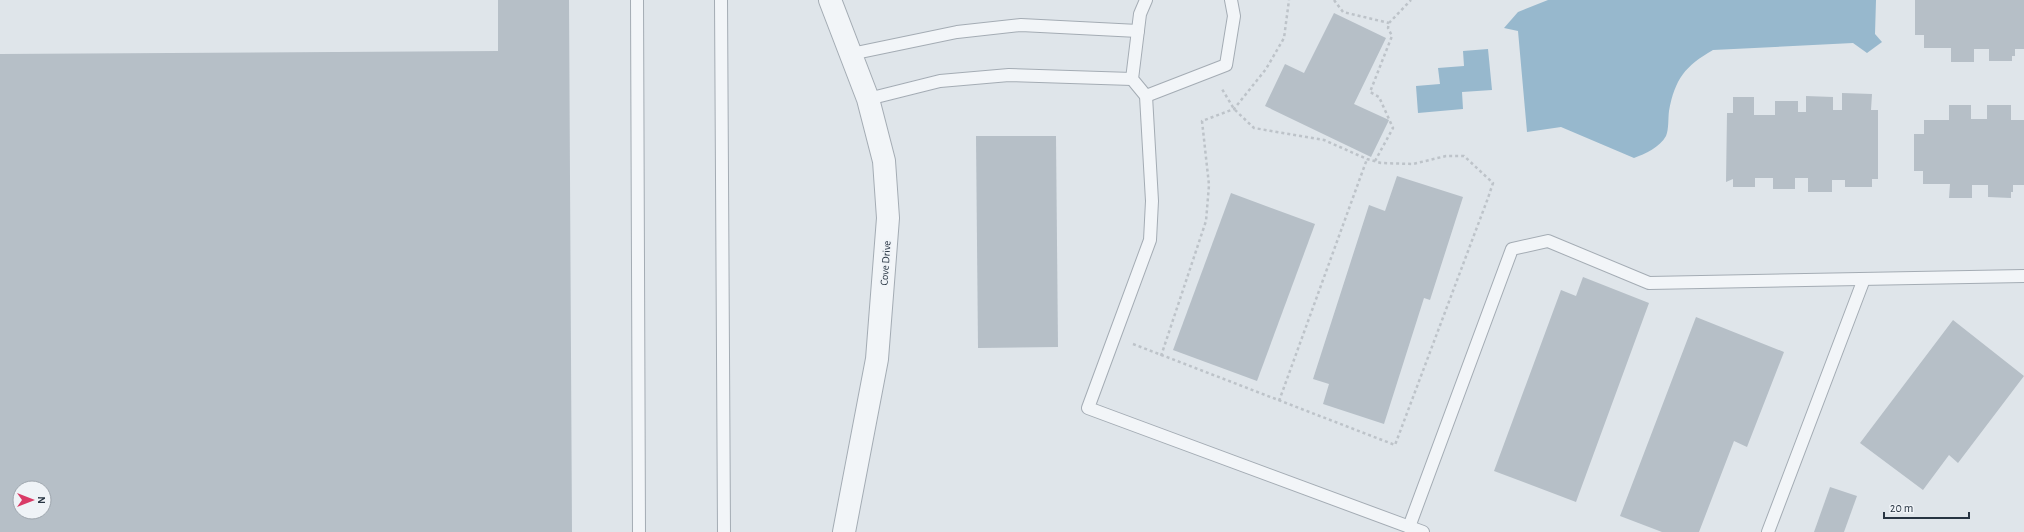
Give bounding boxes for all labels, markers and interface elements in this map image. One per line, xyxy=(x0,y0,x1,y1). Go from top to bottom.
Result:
street label: Cove Drive xyxy=(878,240,893,286)
north arrow xyxy=(12,480,52,520)
scale bar xyxy=(1884,494,1969,520)
text: N xyxy=(36,496,47,504)
text: 20 m xyxy=(1890,502,1913,514)

